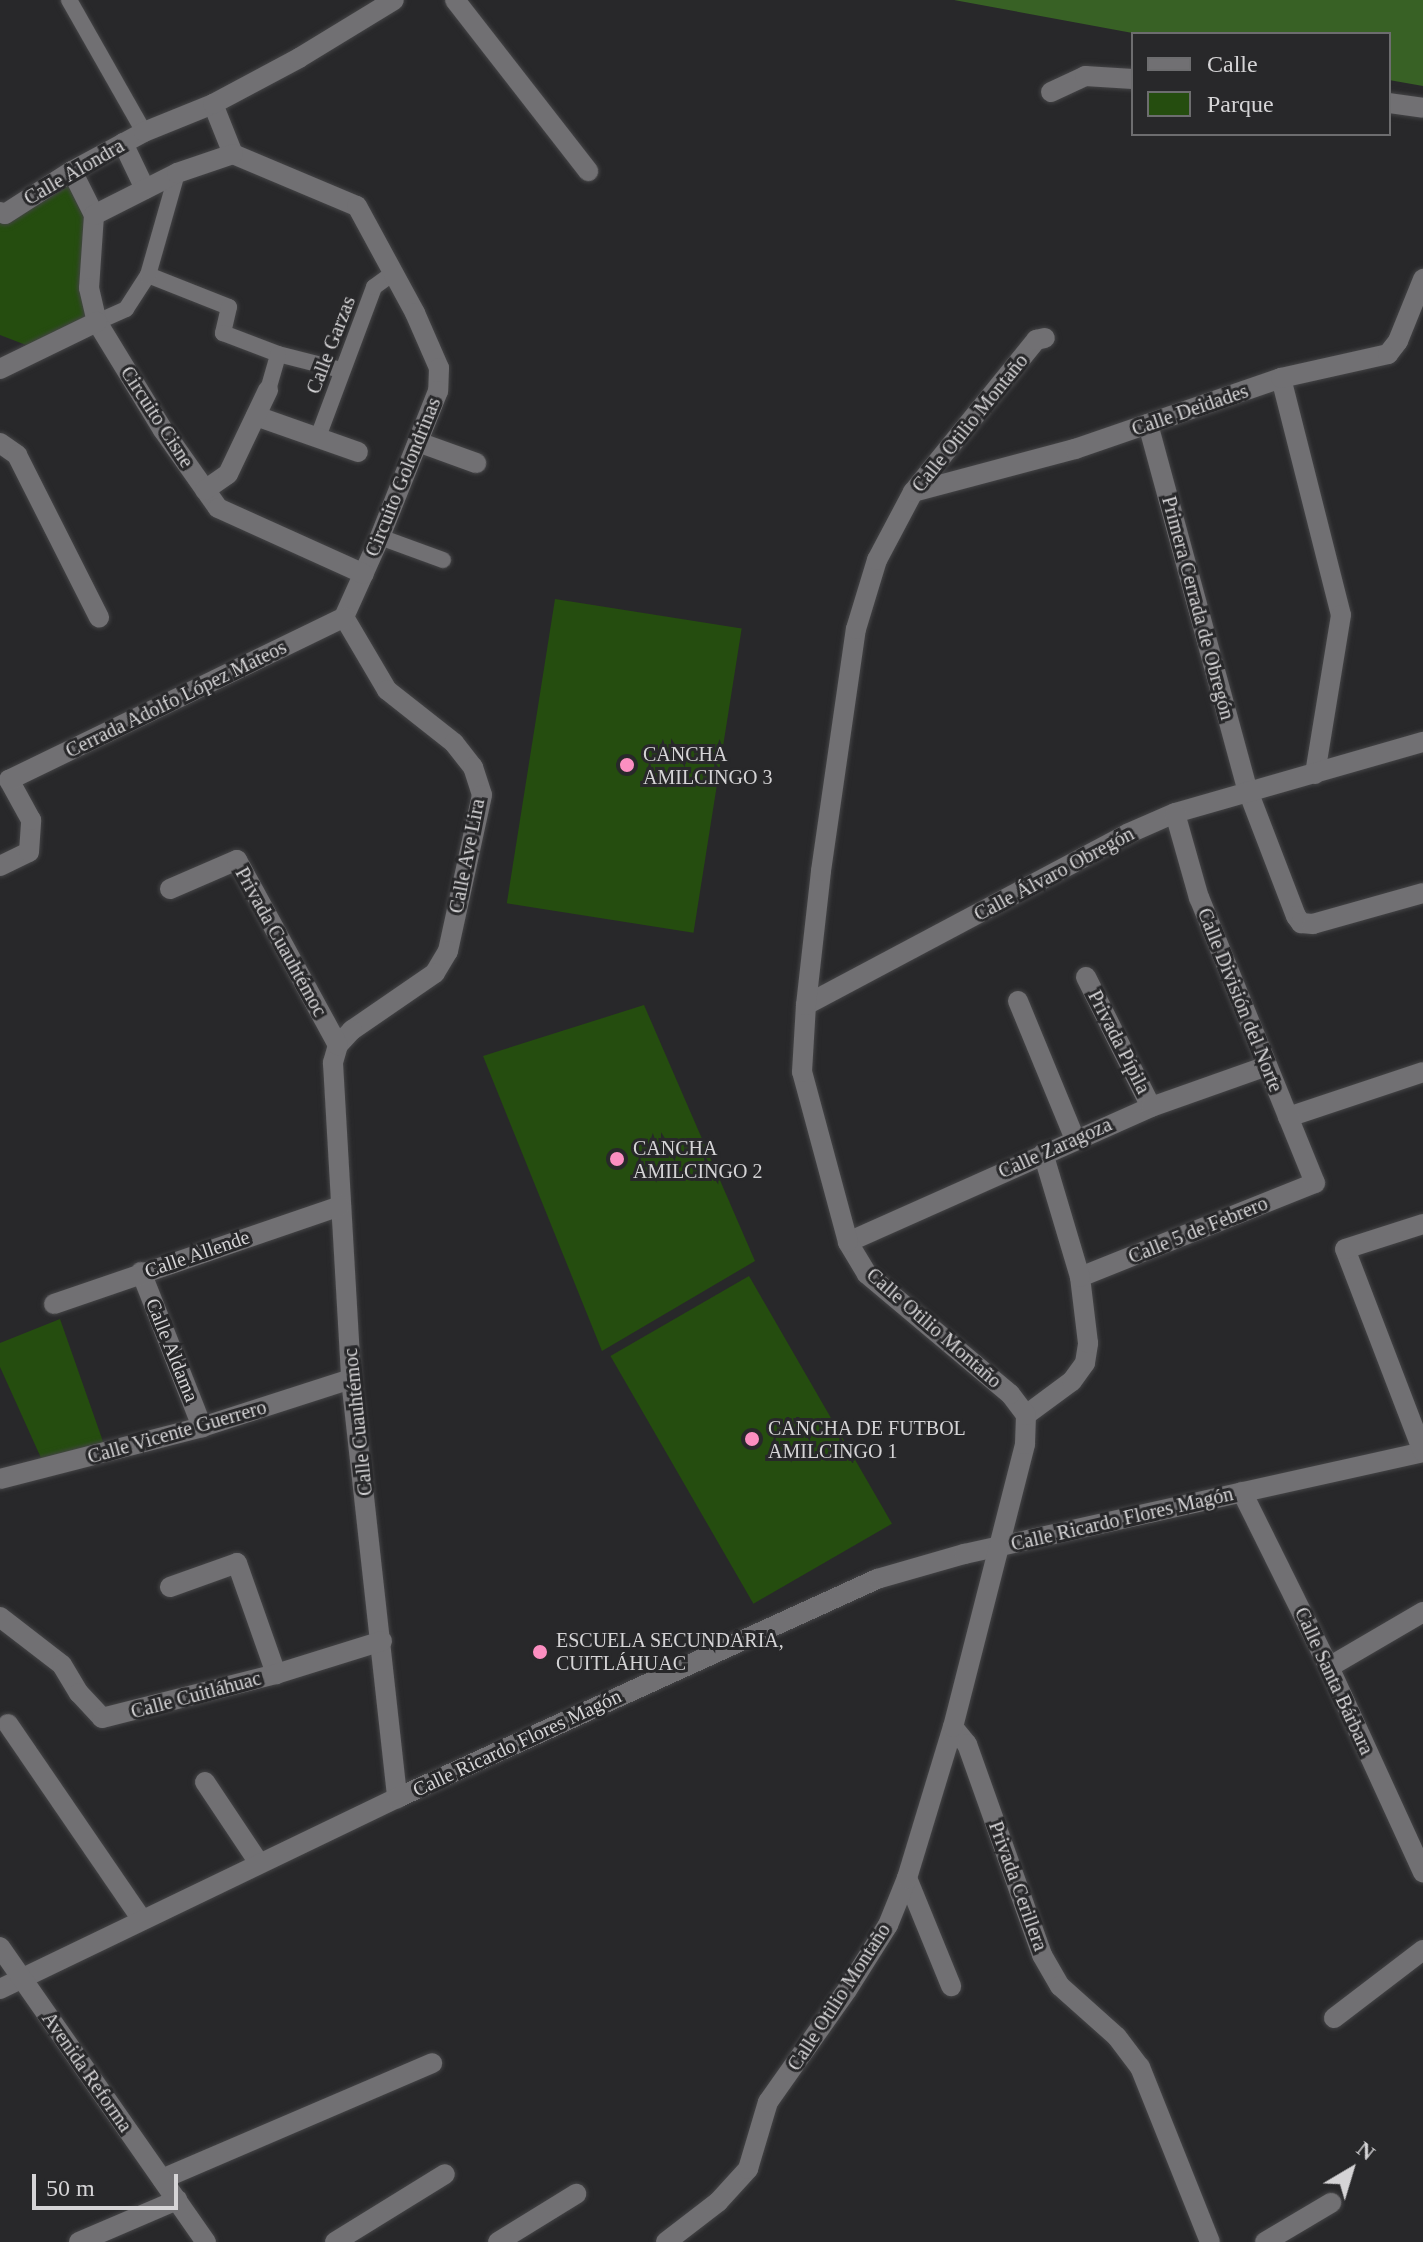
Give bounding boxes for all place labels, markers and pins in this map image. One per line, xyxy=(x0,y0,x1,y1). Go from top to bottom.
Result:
place label: CANCHA AMILCINGO 3 xyxy=(643,742,772,789)
marker: CANCHA AMILCINGO 3 xyxy=(618,756,636,774)
place label: CANCHA AMILCINGO 2 xyxy=(633,1136,762,1183)
marker: CANCHA AMILCINGO 2 xyxy=(608,1150,626,1168)
place label: CANCHA DE FUTBOL AMILCINGO 1 xyxy=(768,1416,967,1463)
marker: CANCHA DE FUTBOL AMILCINGO 1 xyxy=(743,1430,761,1448)
place label: ESCUELA SECUNDARIA, CUITLÁHUAC xyxy=(556,1628,785,1675)
marker: ESCUELA SECUNDARIA, CUITLÁHUAC xyxy=(531,1643,549,1661)

